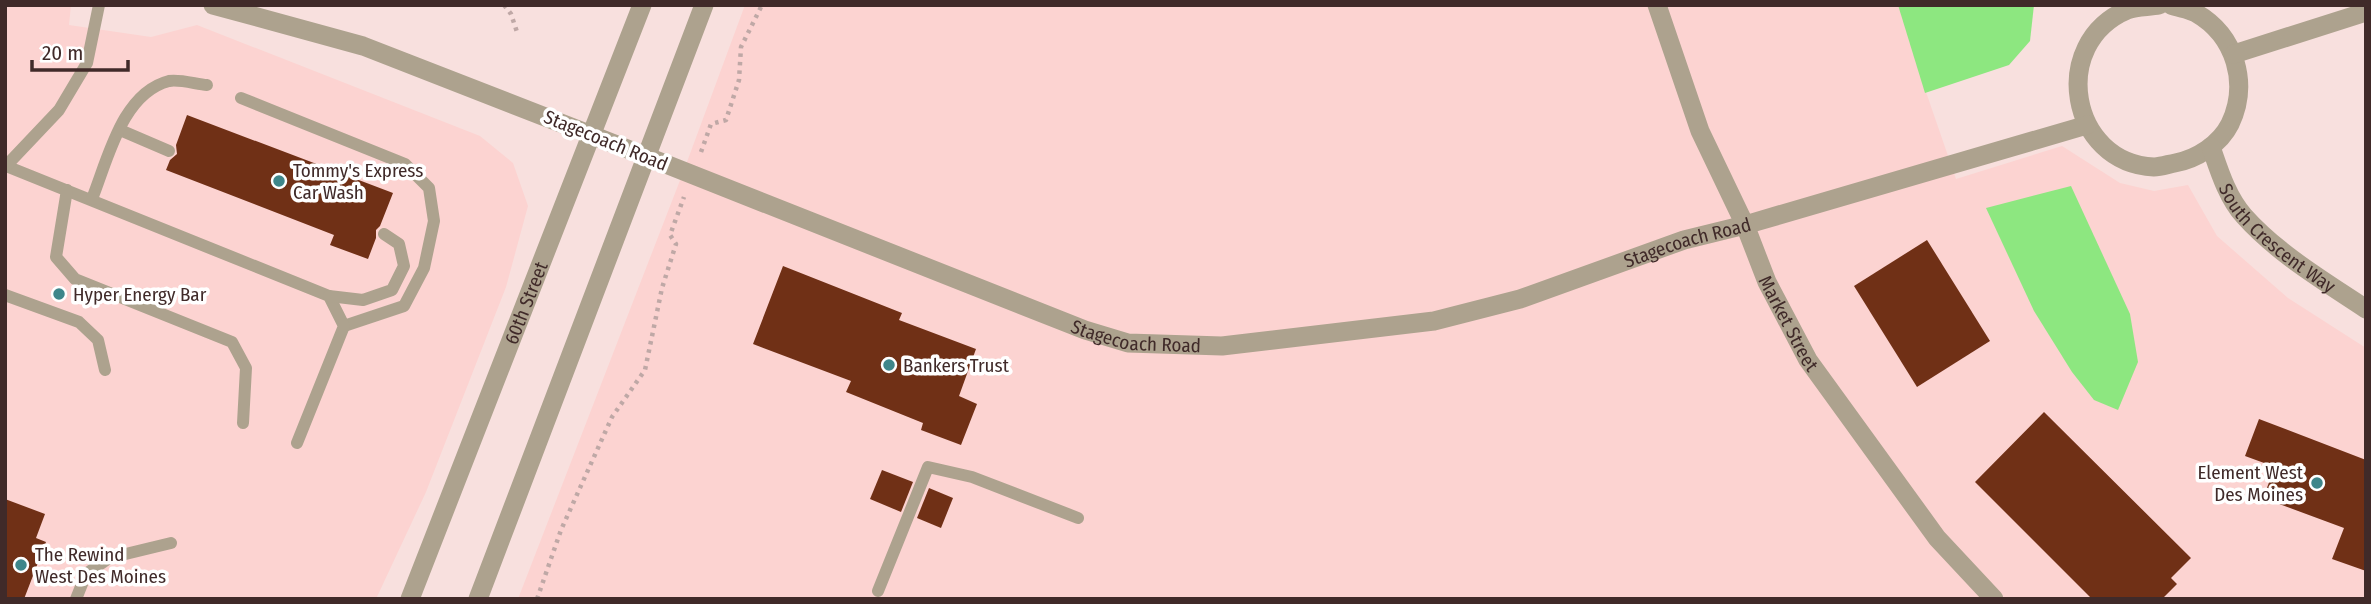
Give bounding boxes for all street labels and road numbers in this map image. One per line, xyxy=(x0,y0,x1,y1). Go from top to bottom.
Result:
street label: Stagecoach Road xyxy=(541,105,671,176)
street label: South Crescent Way xyxy=(2214,180,2340,298)
street label: Stagecoach Road xyxy=(1621,213,1754,273)
street label: 60th Street xyxy=(500,258,553,348)
street label: Market Street xyxy=(1754,272,1824,377)
street label: Stagecoach Road xyxy=(1068,315,1201,357)

